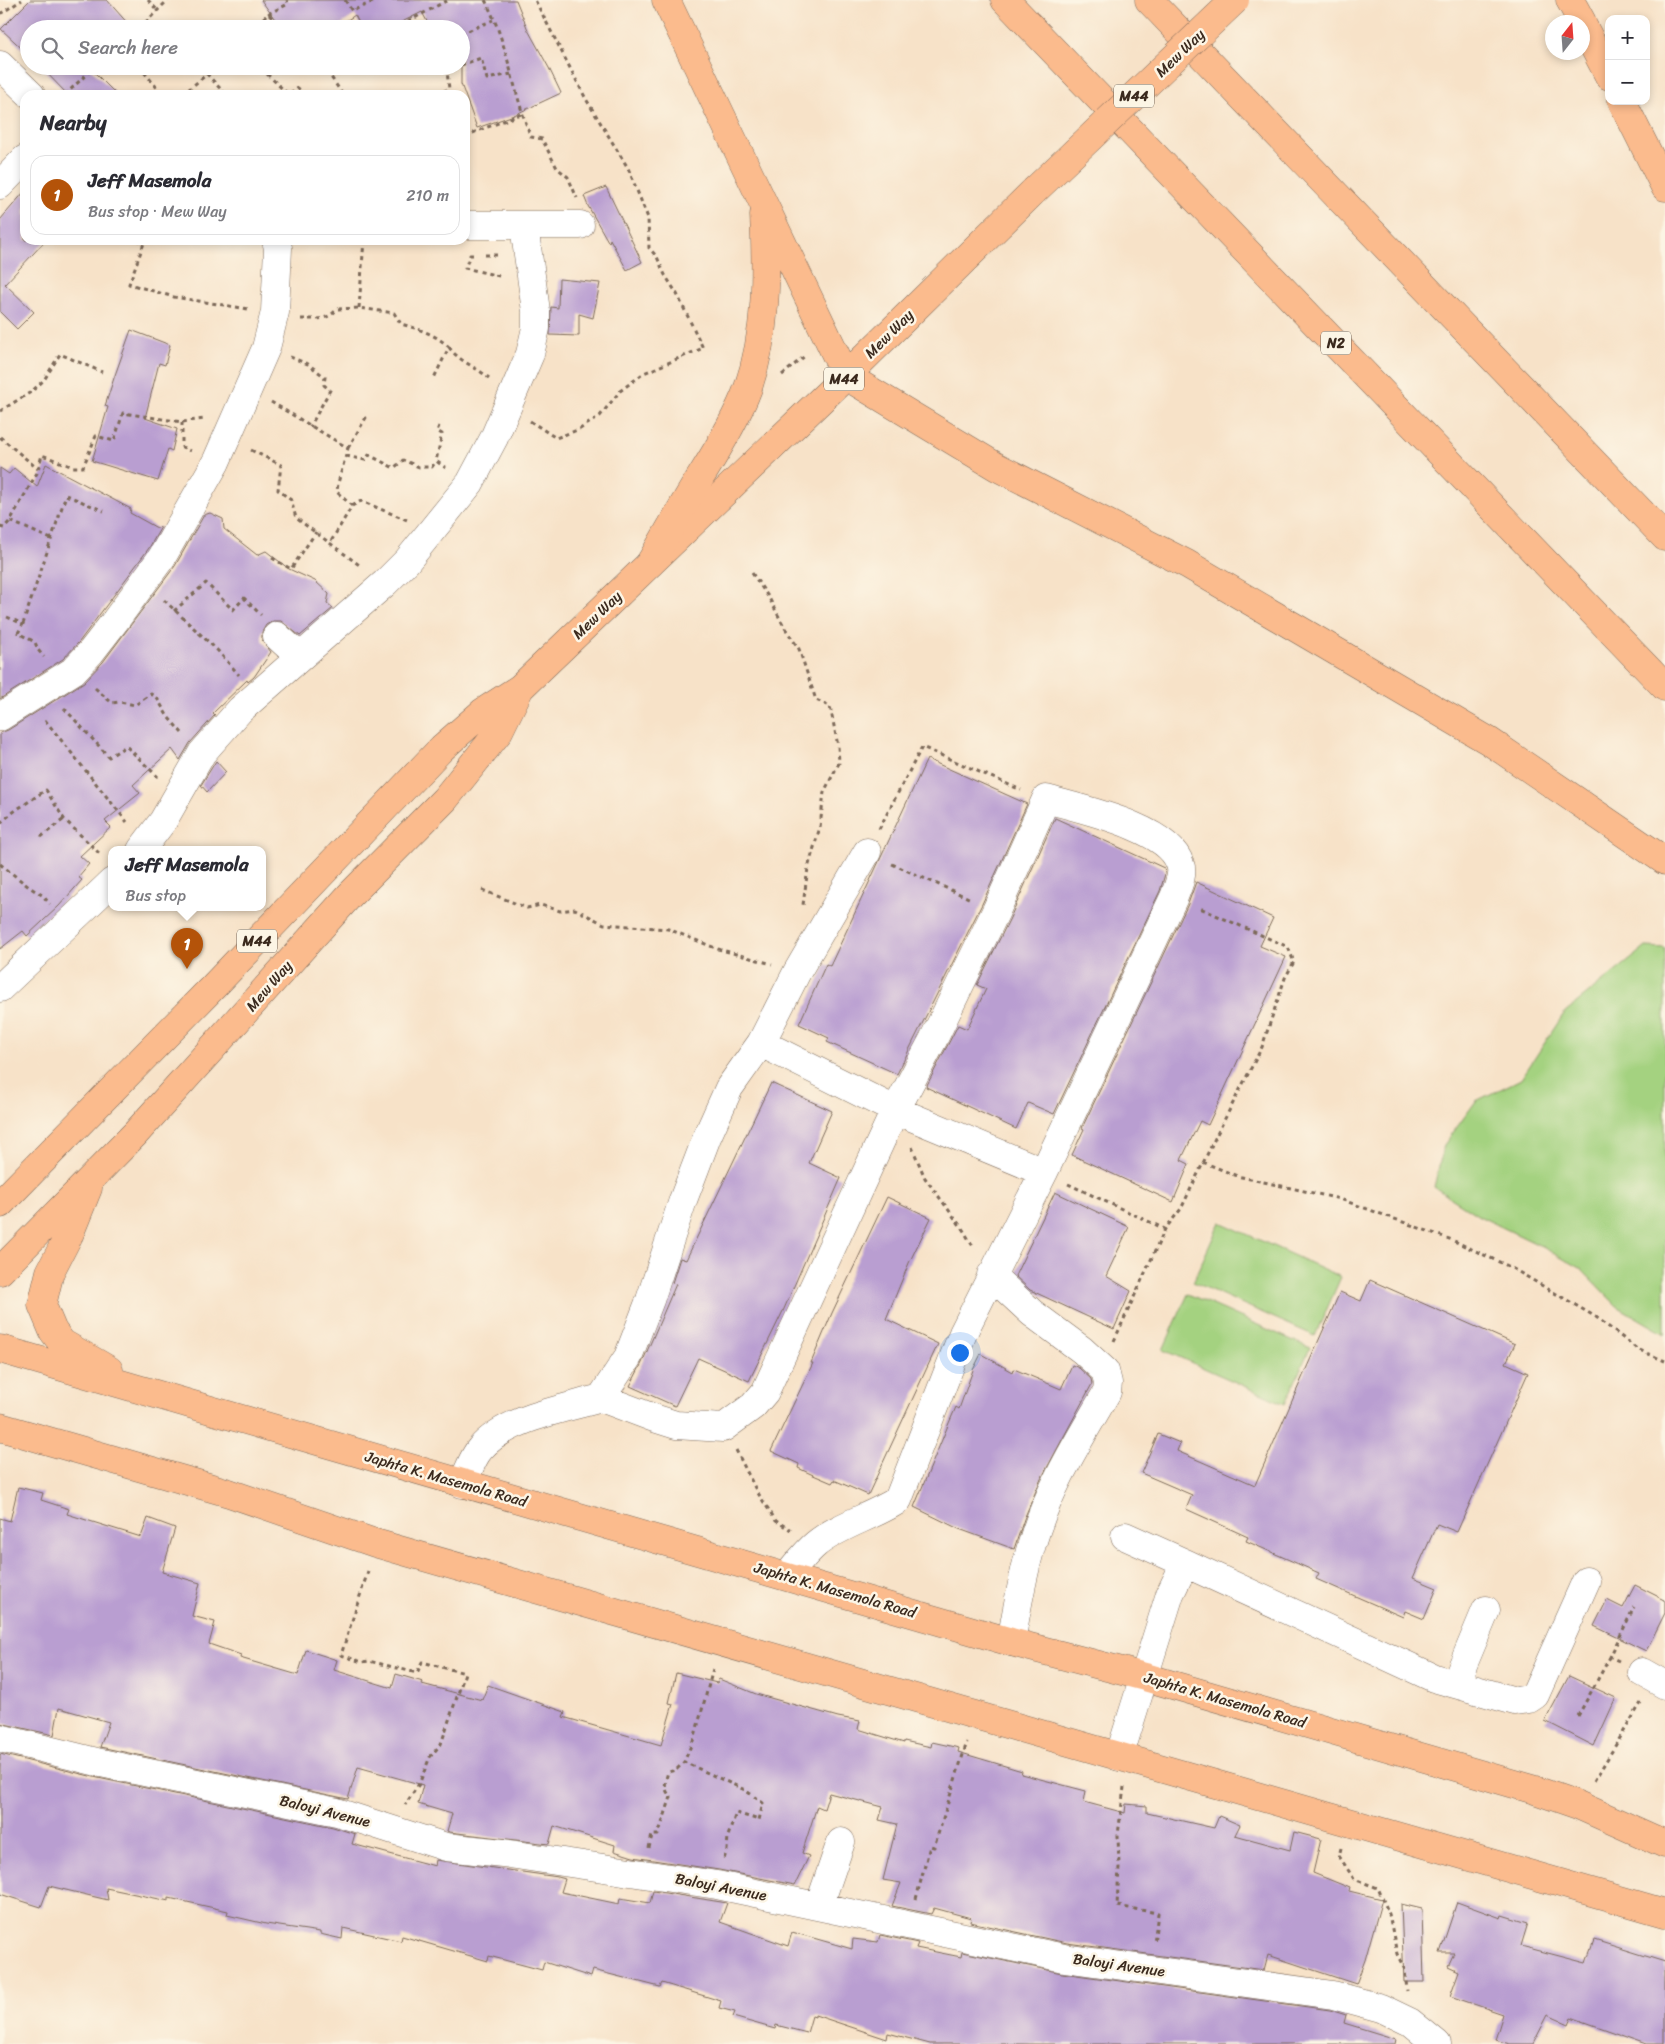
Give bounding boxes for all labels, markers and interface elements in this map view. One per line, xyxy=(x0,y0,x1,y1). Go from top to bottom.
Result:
north arrow xyxy=(1545,15,1590,60)
map controls xyxy=(1605,15,1650,105)
button: + xyxy=(1605,15,1650,60)
search box xyxy=(20,20,470,75)
street label: Mew Way xyxy=(1149,22,1211,84)
text: Search here xyxy=(78,31,178,64)
icon: search xyxy=(38,34,66,62)
button: − xyxy=(1605,60,1650,105)
road number: M44 xyxy=(1114,84,1154,108)
text: Nearby xyxy=(40,104,106,142)
text: Jeff Masemola xyxy=(88,164,211,197)
text: 1 xyxy=(54,181,60,210)
text: 210 m xyxy=(406,181,449,210)
text: Bus stop · Mew Way xyxy=(88,197,227,226)
street label: Mew Way xyxy=(858,303,920,365)
road number: N2 xyxy=(1321,332,1351,354)
road number: M44 xyxy=(824,368,864,390)
street label: Mew Way xyxy=(566,584,628,646)
popup xyxy=(108,846,266,911)
text: Jeff Masemola xyxy=(125,848,249,881)
text: Bus stop xyxy=(125,881,186,910)
pin: 1 xyxy=(171,928,203,969)
road number: M44 xyxy=(237,929,277,952)
street label: Mew Way xyxy=(239,954,299,1018)
your location xyxy=(947,1340,973,1366)
street label: Japhta K. Masemola Road xyxy=(361,1443,531,1515)
street label: Japhta K. Masemola Road xyxy=(750,1554,920,1626)
street label: Japhta K. Masemola Road xyxy=(1140,1664,1310,1736)
street label: Baloyi Avenue xyxy=(277,1787,373,1835)
street label: Baloyi Avenue xyxy=(673,1865,769,1909)
street label: Baloyi Avenue xyxy=(1071,1946,1167,1984)

